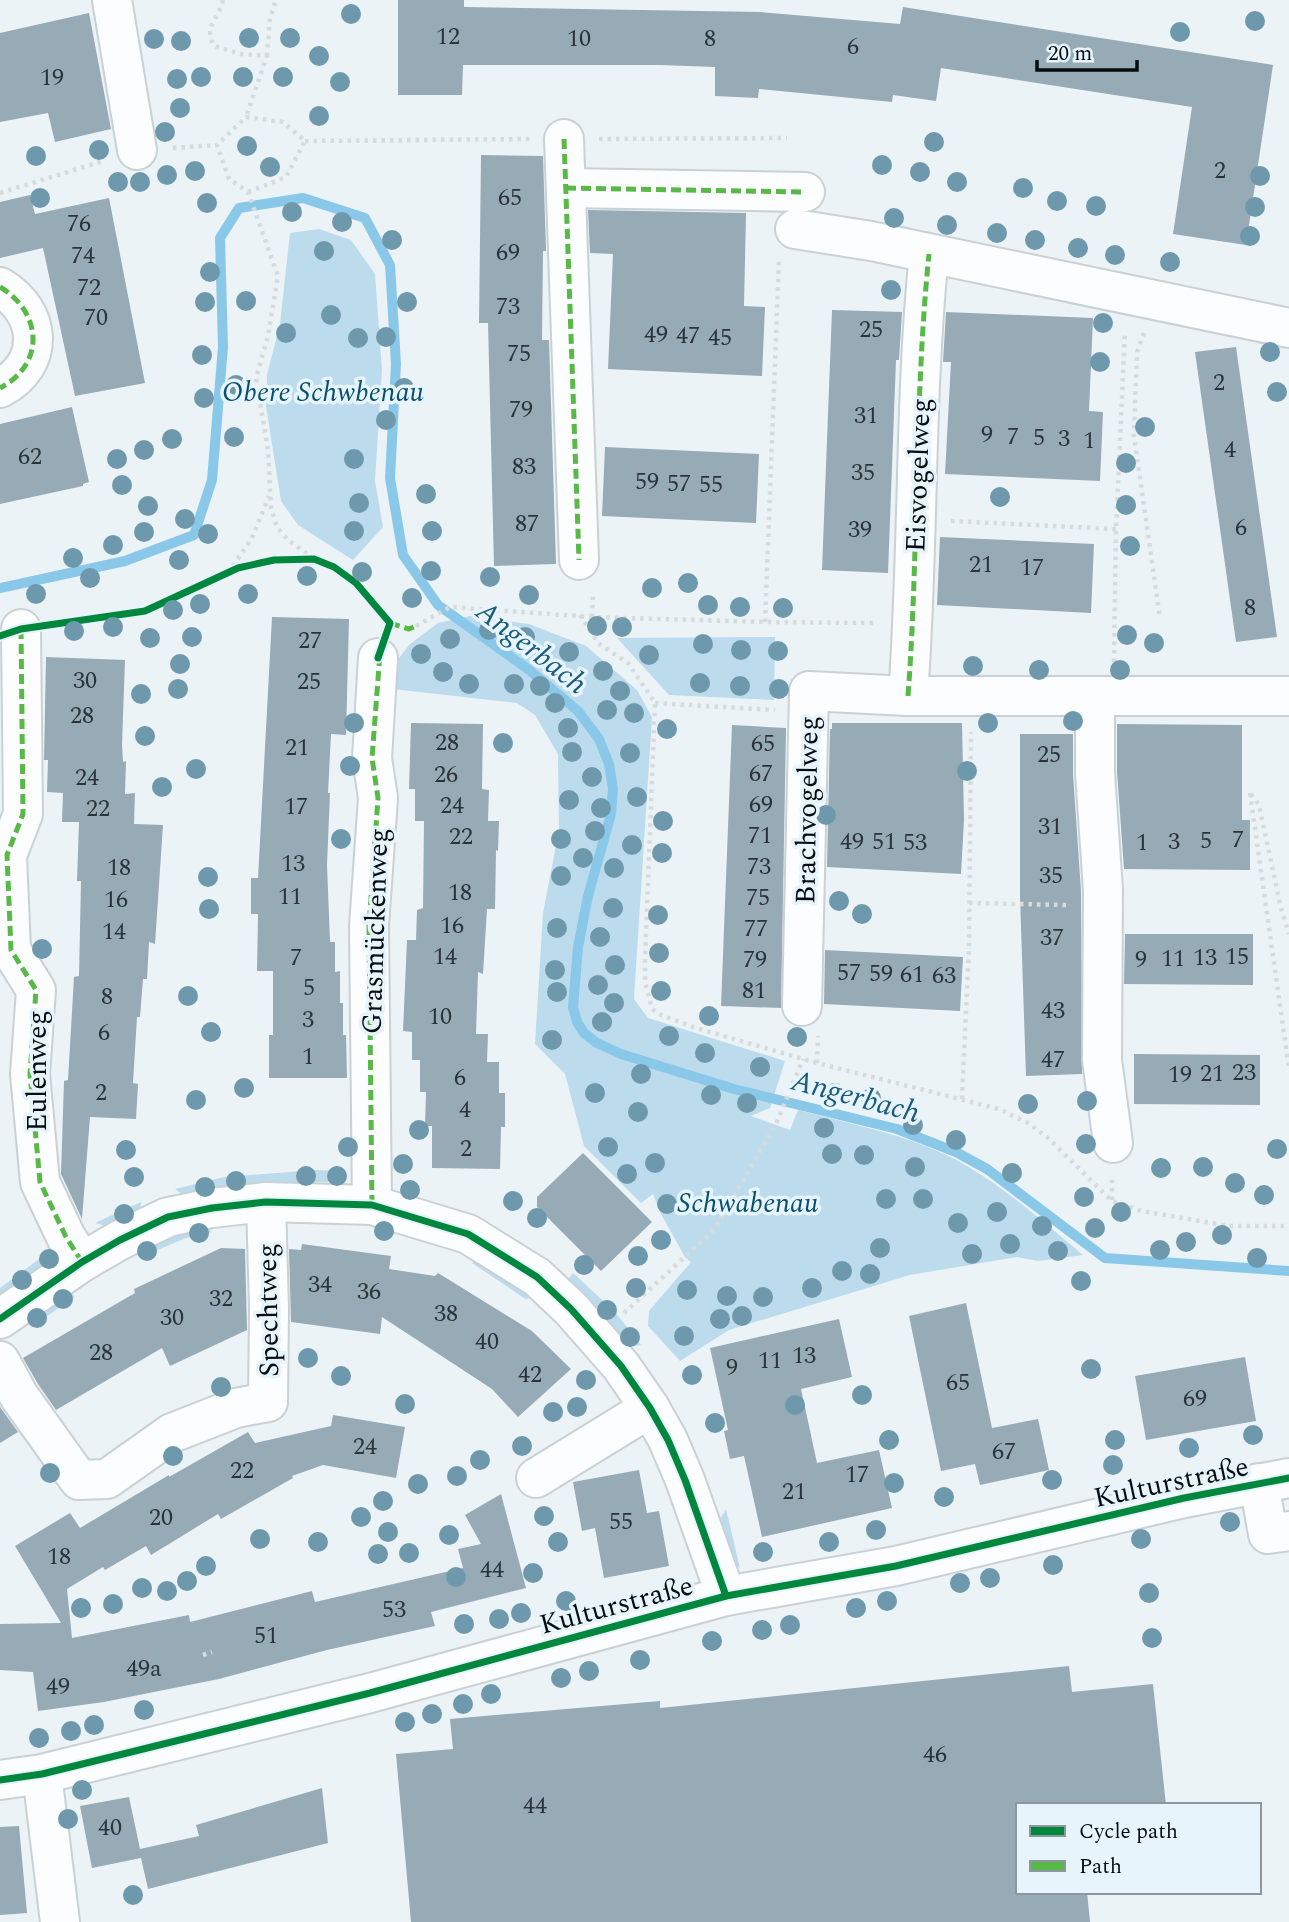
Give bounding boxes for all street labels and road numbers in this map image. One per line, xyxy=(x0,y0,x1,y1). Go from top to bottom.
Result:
street label: Eisvogelweg xyxy=(894,397,943,553)
street label: Brachvogelweg xyxy=(784,716,831,904)
street label: Grasmückenweg xyxy=(350,827,401,1035)
street label: Eulenweg xyxy=(16,1010,59,1132)
street label: Spechtweg xyxy=(246,1243,291,1377)
street label: Kulturstraße xyxy=(1090,1445,1253,1520)
street label: Kulturstraße xyxy=(535,1564,698,1647)

